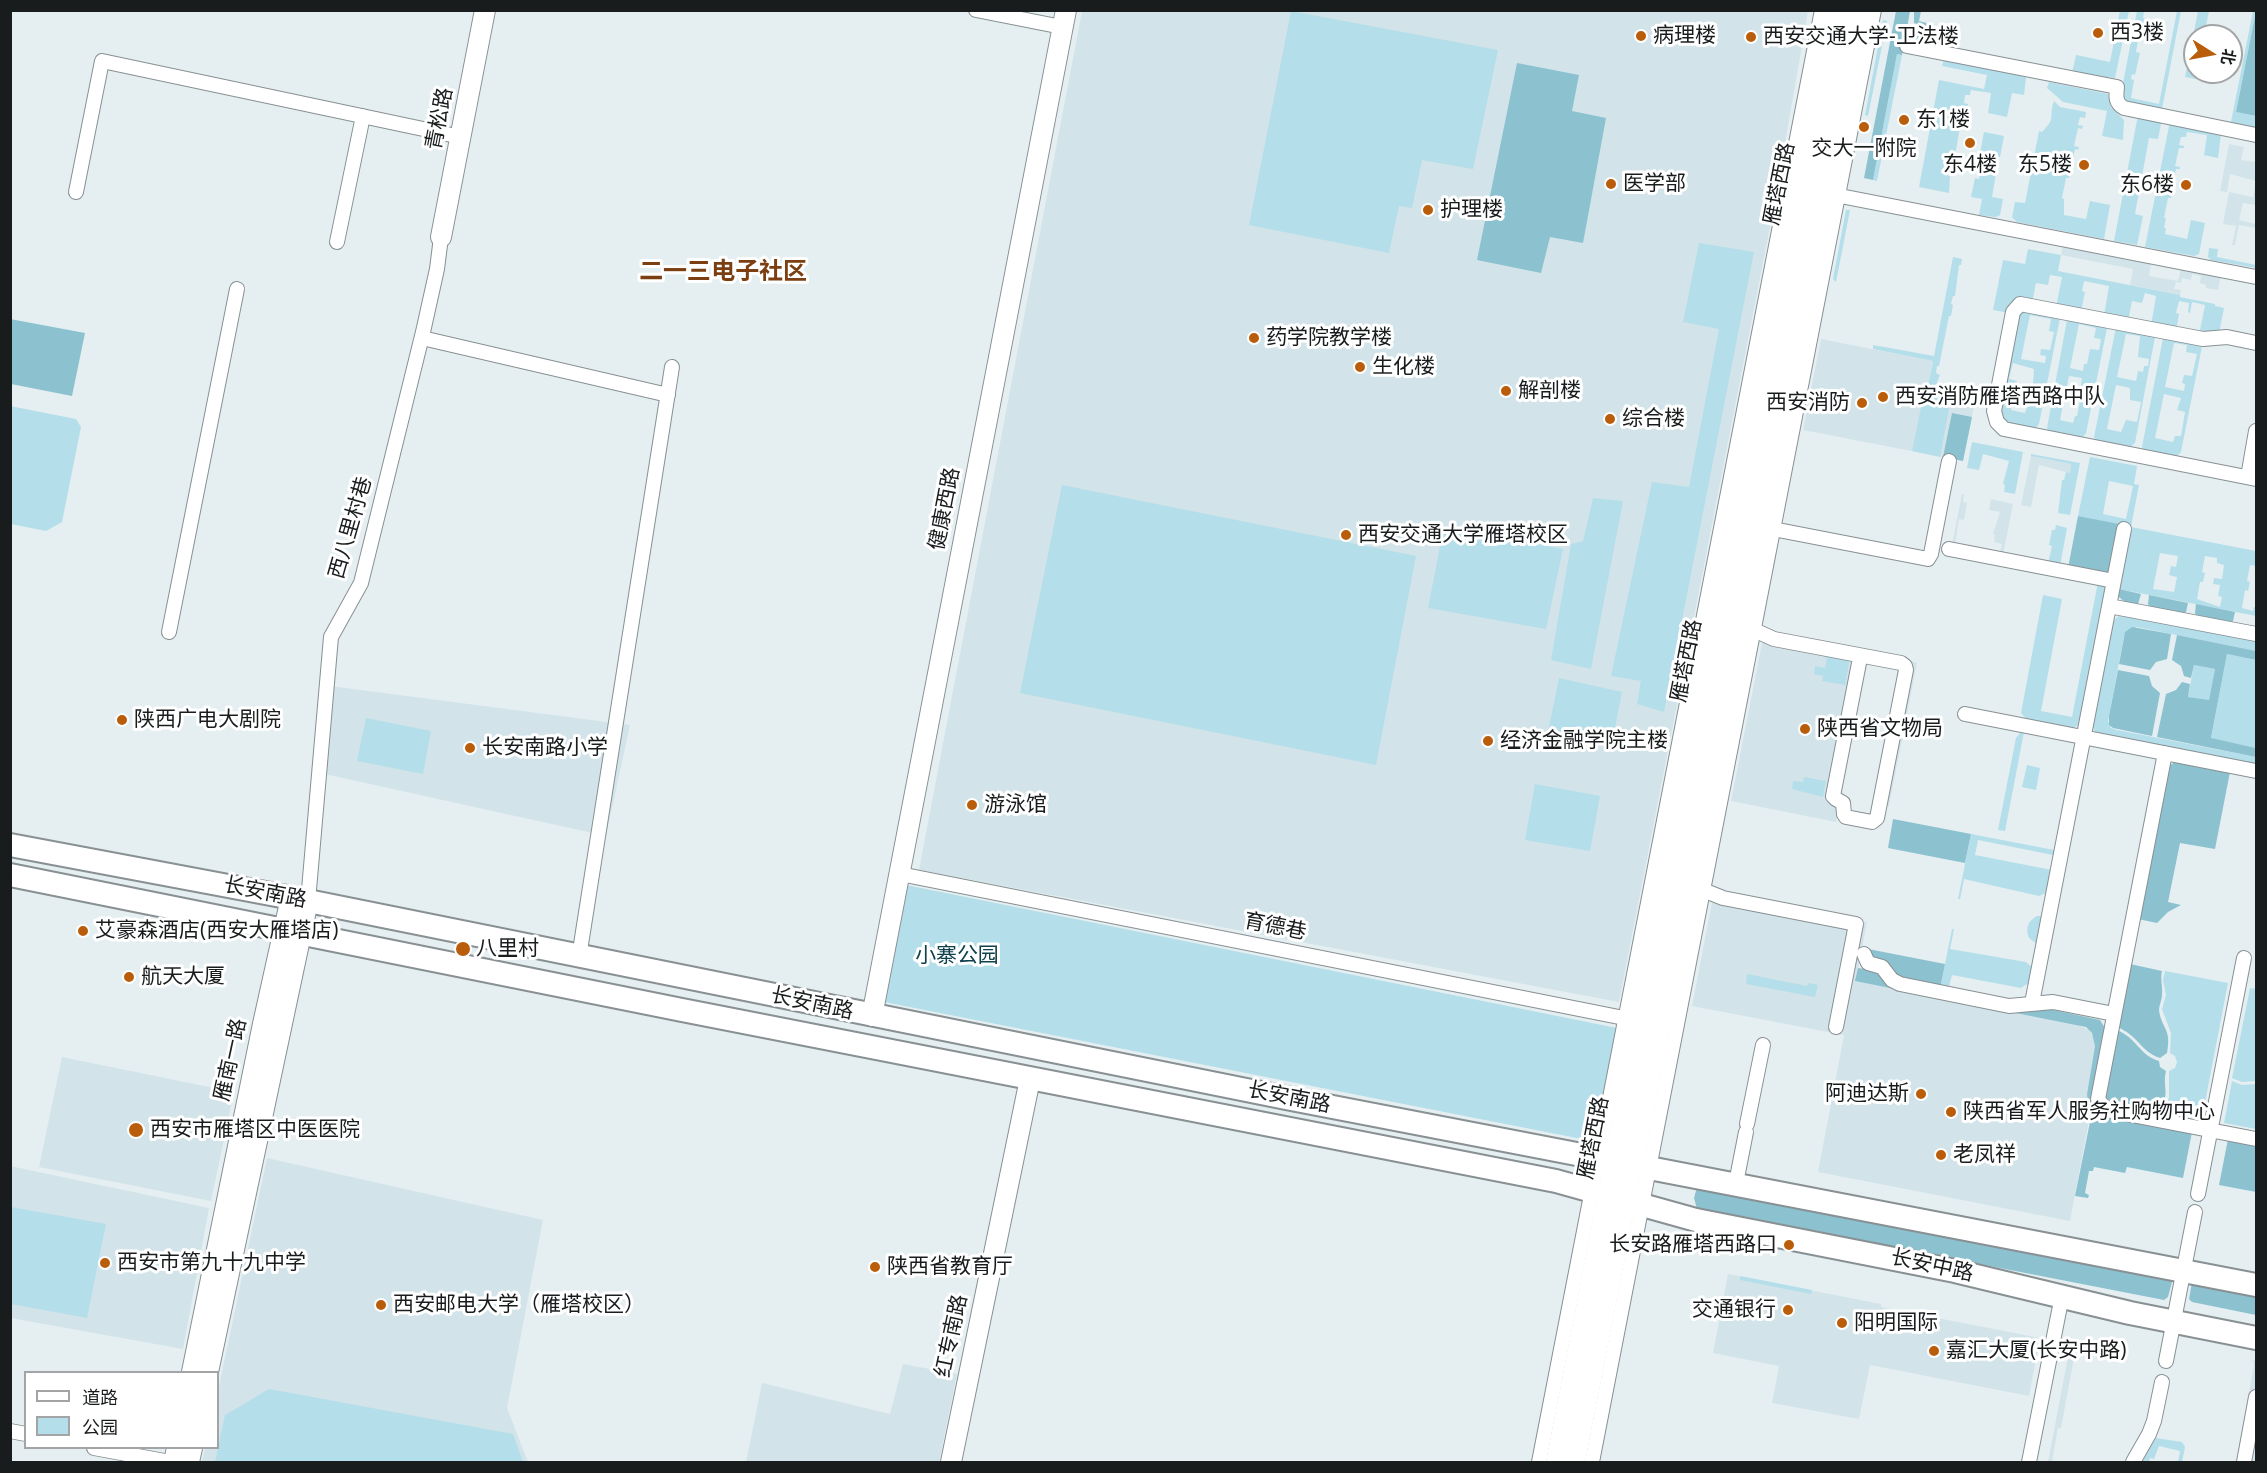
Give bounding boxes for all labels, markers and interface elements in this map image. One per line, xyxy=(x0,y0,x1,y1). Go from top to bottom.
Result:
place label: 西3楼 xyxy=(2110,20,2164,46)
place label: 病理楼 xyxy=(1653,23,1716,49)
place label: 西安交通大学-卫法楼 xyxy=(1763,24,1959,50)
north arrow xyxy=(2183,24,2243,84)
marker: 西3楼 xyxy=(2091,26,2105,40)
marker: 病理楼 xyxy=(1634,29,1648,43)
marker: 西安交通大学-卫法楼 xyxy=(1744,30,1758,44)
text: 北 xyxy=(2216,47,2241,67)
street label: 青松路 xyxy=(422,86,458,152)
place label: 东1楼 xyxy=(1916,107,1970,133)
marker: 东1楼 xyxy=(1897,113,1911,127)
marker: 交大一附院 xyxy=(1857,120,1871,134)
place label: 交大一附院 xyxy=(1812,136,1916,162)
marker: 东4楼 xyxy=(1963,136,1977,150)
street label: 雁塔西路 xyxy=(1760,140,1800,228)
place label: 东4楼 xyxy=(1943,152,1997,178)
place label: 东5楼 xyxy=(2018,152,2072,178)
marker: 东5楼 xyxy=(2077,158,2091,172)
place label: 医学部 xyxy=(1623,171,1686,197)
place label: 东6楼 xyxy=(2120,172,2174,198)
marker: 医学部 xyxy=(1604,177,1618,191)
marker: 东6楼 xyxy=(2179,178,2193,192)
place label: 护理楼 xyxy=(1440,197,1503,223)
marker: 护理楼 xyxy=(1421,203,1435,217)
district label: 二一三电子社区 xyxy=(639,258,807,286)
place label: 药学院教学楼 xyxy=(1266,325,1392,351)
marker: 药学院教学楼 xyxy=(1247,331,1261,345)
place label: 生化楼 xyxy=(1372,354,1435,380)
marker: 生化楼 xyxy=(1353,360,1367,374)
place label: 解剖楼 xyxy=(1518,378,1581,404)
marker: 解剖楼 xyxy=(1499,384,1513,398)
place label: 西安消防雁塔西路中队 xyxy=(1895,384,2105,410)
place label: 西安消防 xyxy=(1766,390,1850,416)
marker: 西安消防雁塔西路中队 xyxy=(1876,390,1890,404)
marker: 西安消防 xyxy=(1855,396,1869,410)
place label: 综合楼 xyxy=(1622,406,1685,432)
marker: 综合楼 xyxy=(1603,412,1617,426)
street label: 健康西路 xyxy=(925,465,965,553)
street label: 西八里村巷 xyxy=(324,474,378,582)
place label: 西安交通大学雁塔校区 xyxy=(1358,522,1568,548)
marker: 西安交通大学雁塔校区 xyxy=(1339,528,1353,542)
street label: 雁塔西路 xyxy=(1667,617,1707,705)
place label: 陕西广电大剧院 xyxy=(134,707,281,733)
marker: 陕西广电大剧院 xyxy=(115,713,129,727)
place label: 陕西省文物局 xyxy=(1817,716,1943,742)
marker: 陕西省文物局 xyxy=(1798,722,1812,736)
place label: 经济金融学院主楼 xyxy=(1500,728,1668,754)
marker: 经济金融学院主楼 xyxy=(1481,734,1495,748)
place label: 长安南路小学 xyxy=(482,735,608,761)
marker: 长安南路小学 xyxy=(463,741,477,755)
place label: 游泳馆 xyxy=(984,792,1047,818)
marker: 游泳馆 xyxy=(965,798,979,812)
street label: 长安南路 xyxy=(221,873,309,913)
street label: 育德巷 xyxy=(1242,909,1308,945)
place label: 艾豪森酒店(西安大雁塔店) xyxy=(95,918,338,944)
marker: 艾豪森酒店(西安大雁塔店) xyxy=(76,924,90,938)
place label: 八里村 xyxy=(476,936,539,962)
marker: 八里村 xyxy=(454,940,472,958)
park label: 小寨公园 xyxy=(915,943,999,969)
place label: 航天大厦 xyxy=(141,964,225,990)
marker: 航天大厦 xyxy=(122,970,136,984)
street label: 长安南路 xyxy=(768,983,856,1025)
street label: 雁南一路 xyxy=(210,1016,252,1104)
street label: 长安南路 xyxy=(1245,1078,1333,1118)
place label: 阿迪达斯 xyxy=(1825,1081,1909,1107)
marker: 阿迪达斯 xyxy=(1914,1087,1928,1101)
street label: 雁塔西路 xyxy=(1574,1094,1614,1182)
place label: 陕西省军人服务社购物中心 xyxy=(1963,1099,2215,1125)
marker: 陕西省军人服务社购物中心 xyxy=(1944,1105,1958,1119)
place label: 西安市雁塔区中医医院 xyxy=(150,1117,360,1143)
marker: 西安市雁塔区中医医院 xyxy=(127,1121,145,1139)
place label: 老凤祥 xyxy=(1953,1142,2016,1168)
marker: 老凤祥 xyxy=(1934,1148,1948,1162)
place label: 长安路雁塔西路口 xyxy=(1609,1232,1777,1258)
marker: 长安路雁塔西路口 xyxy=(1782,1238,1796,1252)
street label: 长安中路 xyxy=(1888,1245,1976,1287)
place label: 西安市第九十九中学 xyxy=(117,1250,306,1276)
place label: 陕西省教育厅 xyxy=(887,1254,1013,1280)
marker: 西安市第九十九中学 xyxy=(98,1256,112,1270)
marker: 陕西省教育厅 xyxy=(868,1260,882,1274)
place label: 西安邮电大学（雁塔校区） xyxy=(393,1292,645,1318)
street label: 红专南路 xyxy=(931,1292,973,1380)
place label: 交通银行 xyxy=(1692,1297,1776,1323)
marker: 西安邮电大学（雁塔校区） xyxy=(374,1298,388,1312)
marker: 交通银行 xyxy=(1781,1303,1795,1317)
place label: 阳明国际 xyxy=(1854,1310,1938,1336)
marker: 阳明国际 xyxy=(1835,1316,1849,1330)
place label: 嘉汇大厦(长安中路) xyxy=(1946,1338,2126,1364)
marker: 嘉汇大厦(长安中路) xyxy=(1927,1344,1941,1358)
legend xyxy=(24,1371,219,1449)
text: 道路 xyxy=(82,1385,118,1409)
text: 公园 xyxy=(82,1415,118,1439)

